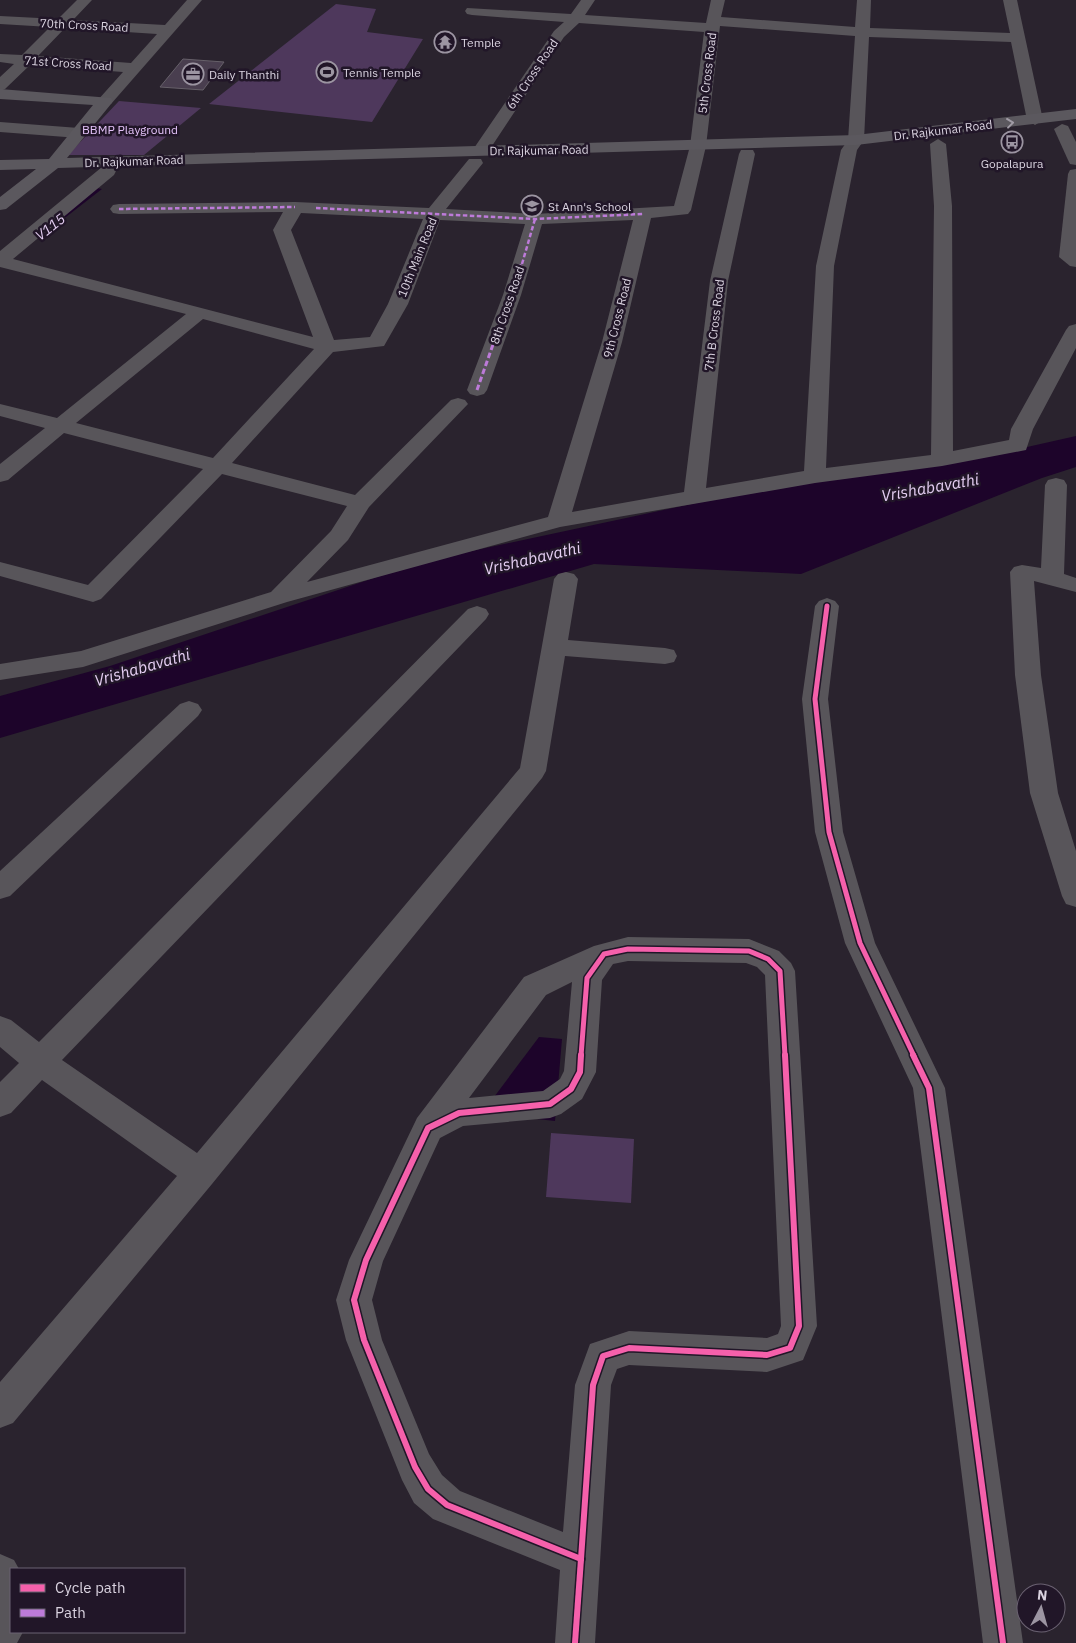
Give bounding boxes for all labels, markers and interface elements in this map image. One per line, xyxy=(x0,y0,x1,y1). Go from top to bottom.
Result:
street label: 70th Cross Road xyxy=(39,15,129,35)
temple icon: Temple xyxy=(433,30,457,54)
street label: 5th Cross Road xyxy=(695,32,719,114)
place label: Temple xyxy=(461,35,501,50)
street label: 6th Cross Road xyxy=(503,36,561,112)
street label: 71st Cross Road xyxy=(24,52,112,74)
sports icon: Tennis Temple xyxy=(315,60,339,84)
office icon: Daily Thanthi xyxy=(181,62,205,86)
place label: Tennis Temple xyxy=(343,65,421,80)
place label: Daily Thanthi xyxy=(209,67,279,82)
street label: Dr. Rajkumar Road xyxy=(893,117,993,143)
one-way arrow xyxy=(1006,118,1014,129)
park label: BBMP Playground xyxy=(82,122,178,137)
bus stop icon: Gopalapura xyxy=(1000,130,1024,154)
street label: Dr. Rajkumar Road xyxy=(489,142,589,158)
street label: Dr. Rajkumar Road xyxy=(84,152,184,170)
place label: Gopalapura xyxy=(981,156,1044,171)
school or university icon: St Ann's School xyxy=(520,194,544,218)
place label: St Ann's School xyxy=(548,199,631,214)
water label: V115 xyxy=(31,209,69,244)
street label: 10th Main Road xyxy=(394,215,440,299)
street label: 8th Cross Road xyxy=(487,264,527,346)
street label: 9th Cross Road xyxy=(600,277,634,359)
street label: 7th B Cross Road xyxy=(701,278,727,372)
water label: Vrishabavathi xyxy=(880,468,981,505)
water label: Vrishabavathi xyxy=(482,537,583,579)
water label: Vrishabavathi xyxy=(92,644,193,690)
legend xyxy=(10,1568,185,1633)
text: Cycle path xyxy=(55,1578,126,1597)
north arrow xyxy=(1016,1583,1066,1633)
text: N xyxy=(1036,1586,1048,1605)
text: Path xyxy=(55,1603,86,1622)

